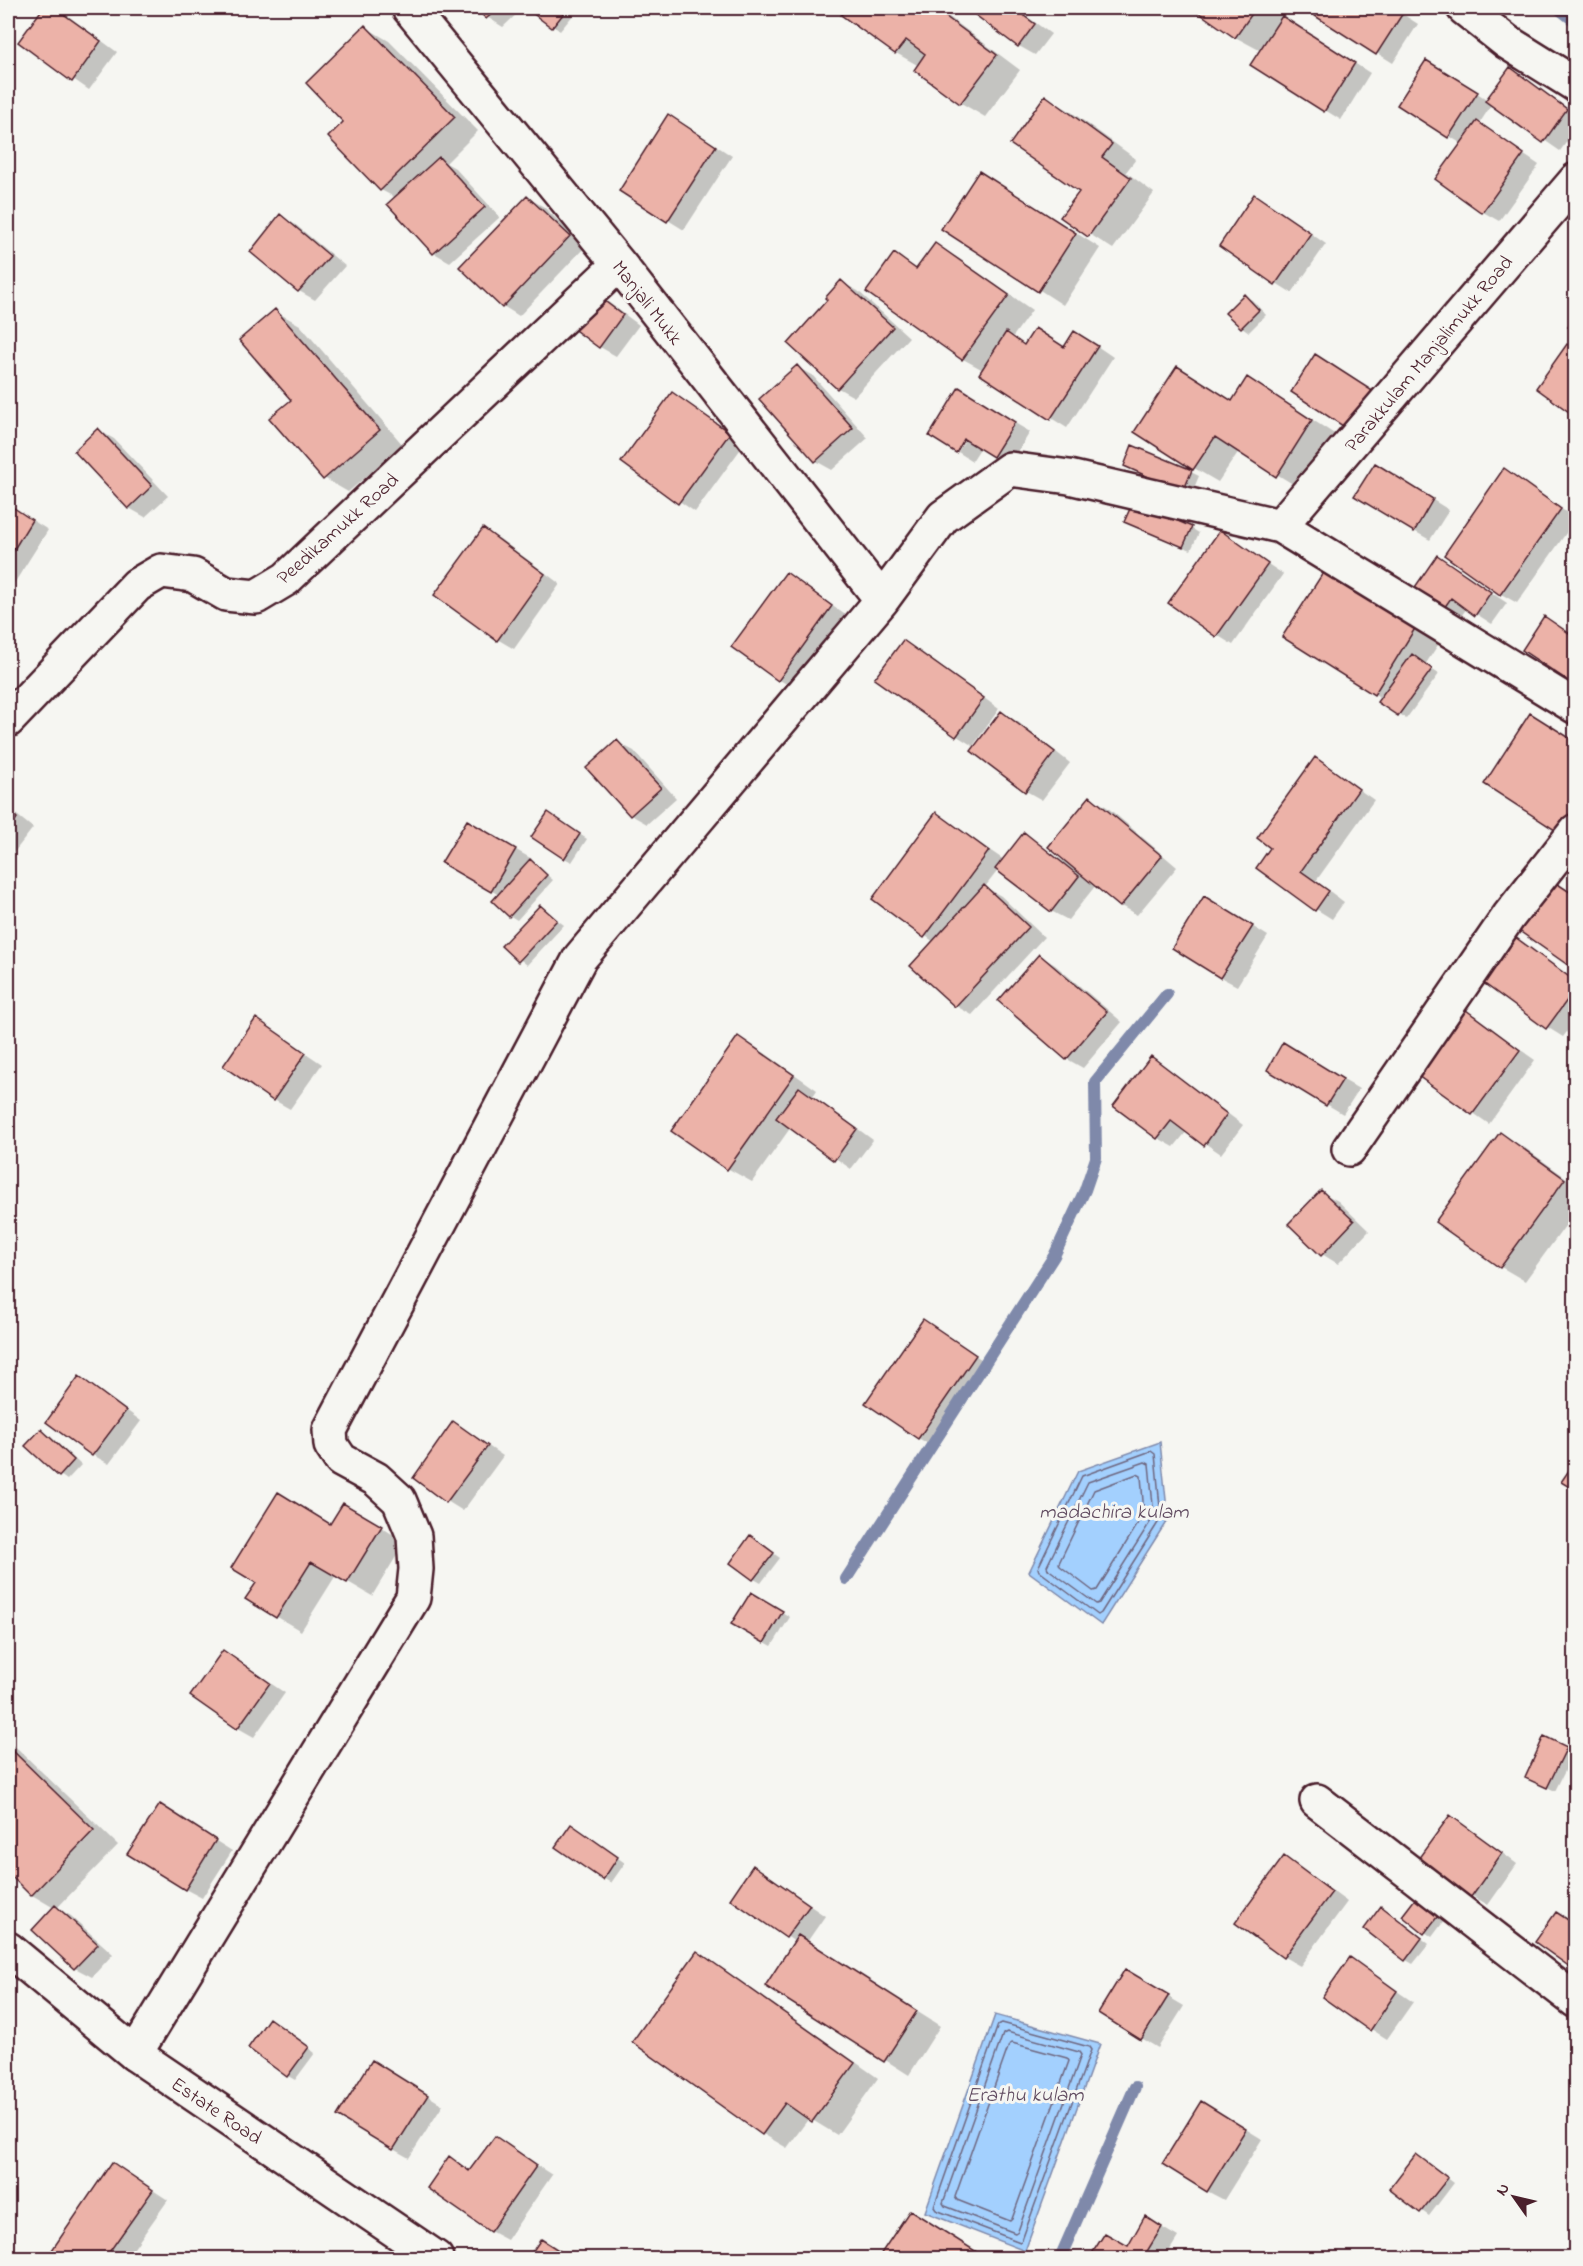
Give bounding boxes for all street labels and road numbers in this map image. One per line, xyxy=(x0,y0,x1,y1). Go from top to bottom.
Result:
street label: Parakkulam Manjalimukk Road xyxy=(1339,250,1521,459)
street label: Manjali Mukk xyxy=(604,255,689,352)
street label: Peedikamukk Road xyxy=(271,467,406,593)
street label: Estate Road xyxy=(164,2071,267,2153)

